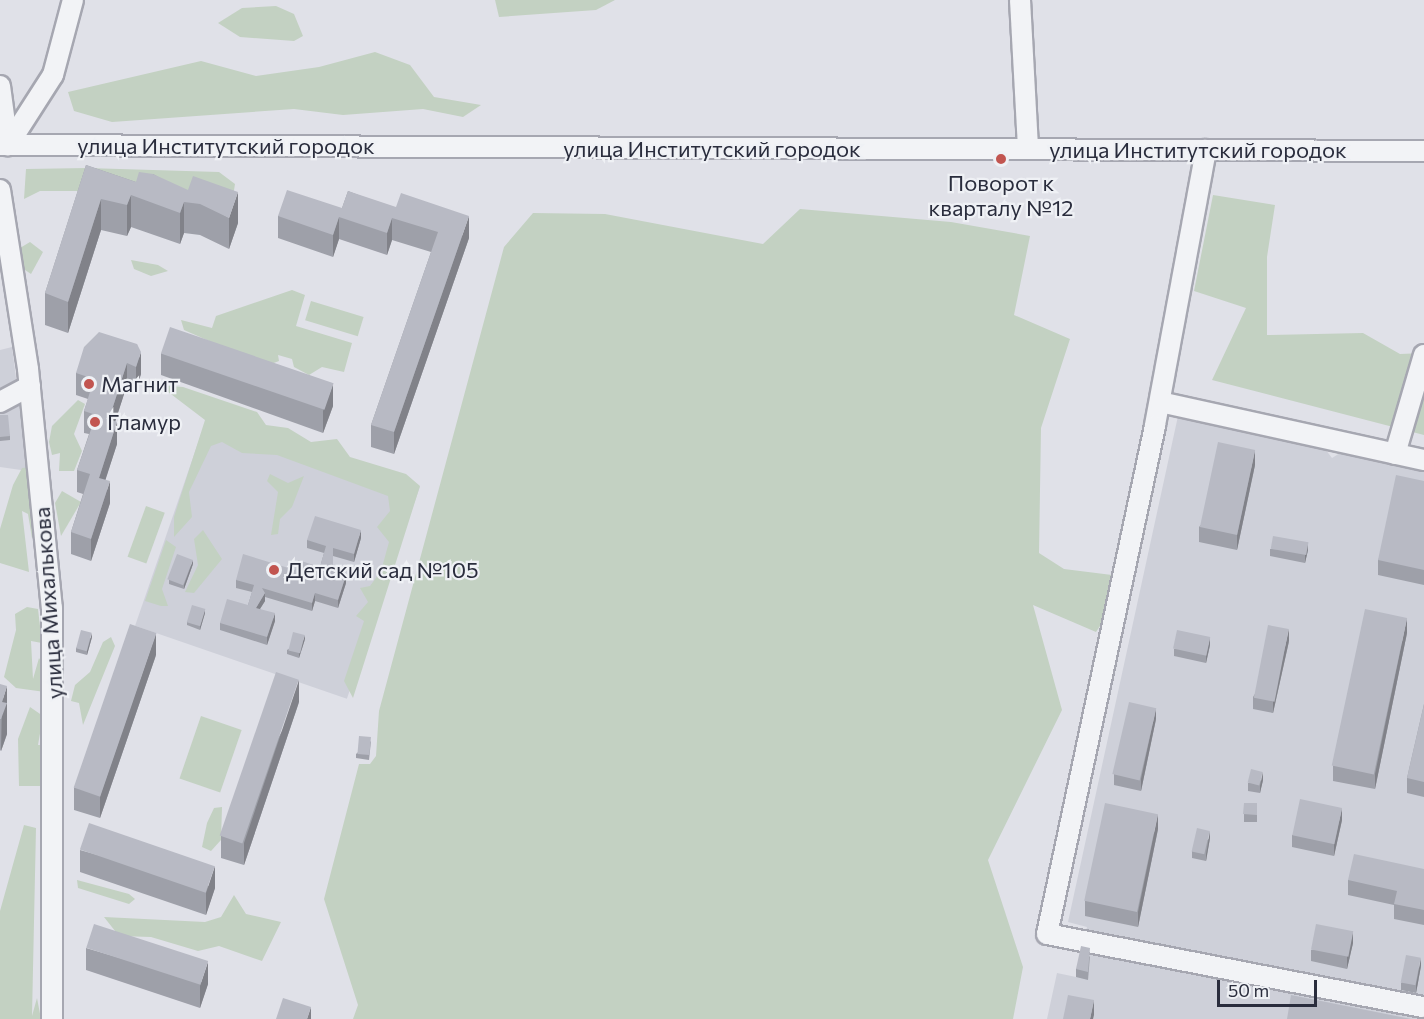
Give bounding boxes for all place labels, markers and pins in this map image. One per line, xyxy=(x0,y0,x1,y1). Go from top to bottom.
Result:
marker: Поворот к кварталу №12 xyxy=(994,152,1008,166)
place label: Поворот к кварталу №12 xyxy=(929,169,1073,220)
place label: Магнит xyxy=(101,371,178,397)
marker: Магнит xyxy=(82,377,96,391)
place label: Гламур xyxy=(107,409,181,435)
marker: Гламур xyxy=(88,415,102,429)
place label: Детский сад №105 xyxy=(286,557,479,583)
marker: Детский сад №105 xyxy=(267,563,281,577)

